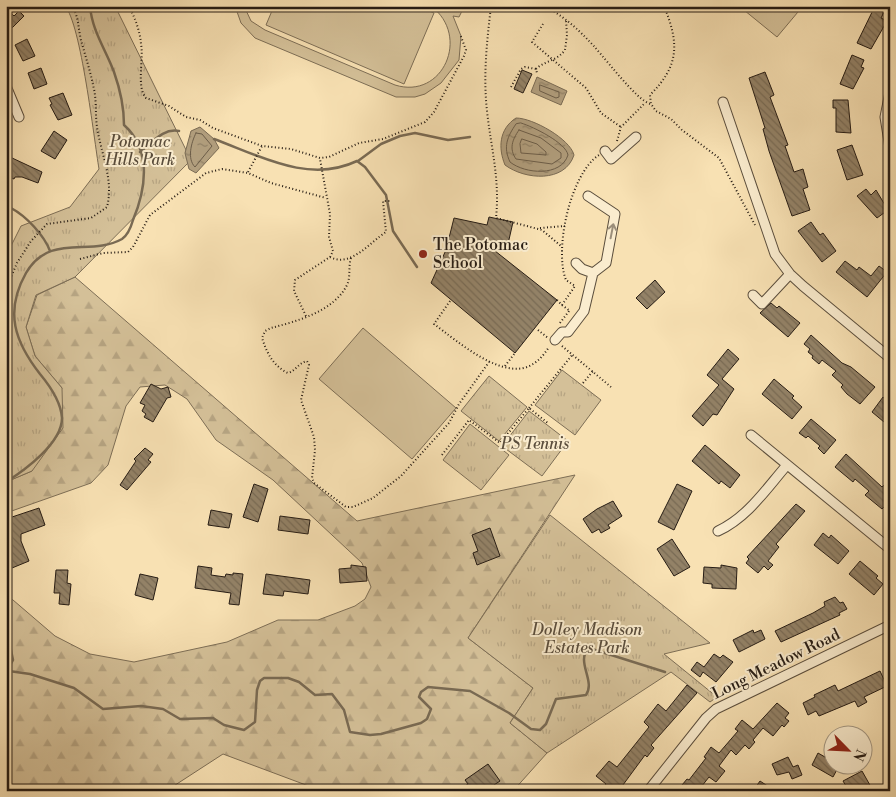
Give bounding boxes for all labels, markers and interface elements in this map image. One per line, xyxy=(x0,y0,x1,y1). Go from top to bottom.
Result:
park label: Potomac Hills Park xyxy=(104,132,175,170)
one-way arrow xyxy=(607,224,617,240)
place label: The Potomac School xyxy=(433,235,528,273)
marker: The Potomac School xyxy=(417,248,429,260)
park label: PS Tennis xyxy=(500,434,569,454)
park label: Dolley Madison Estates Park xyxy=(531,620,643,658)
street label: Long Meadow Road xyxy=(709,624,843,704)
north arrow xyxy=(824,724,874,774)
text: N xyxy=(848,746,869,764)

